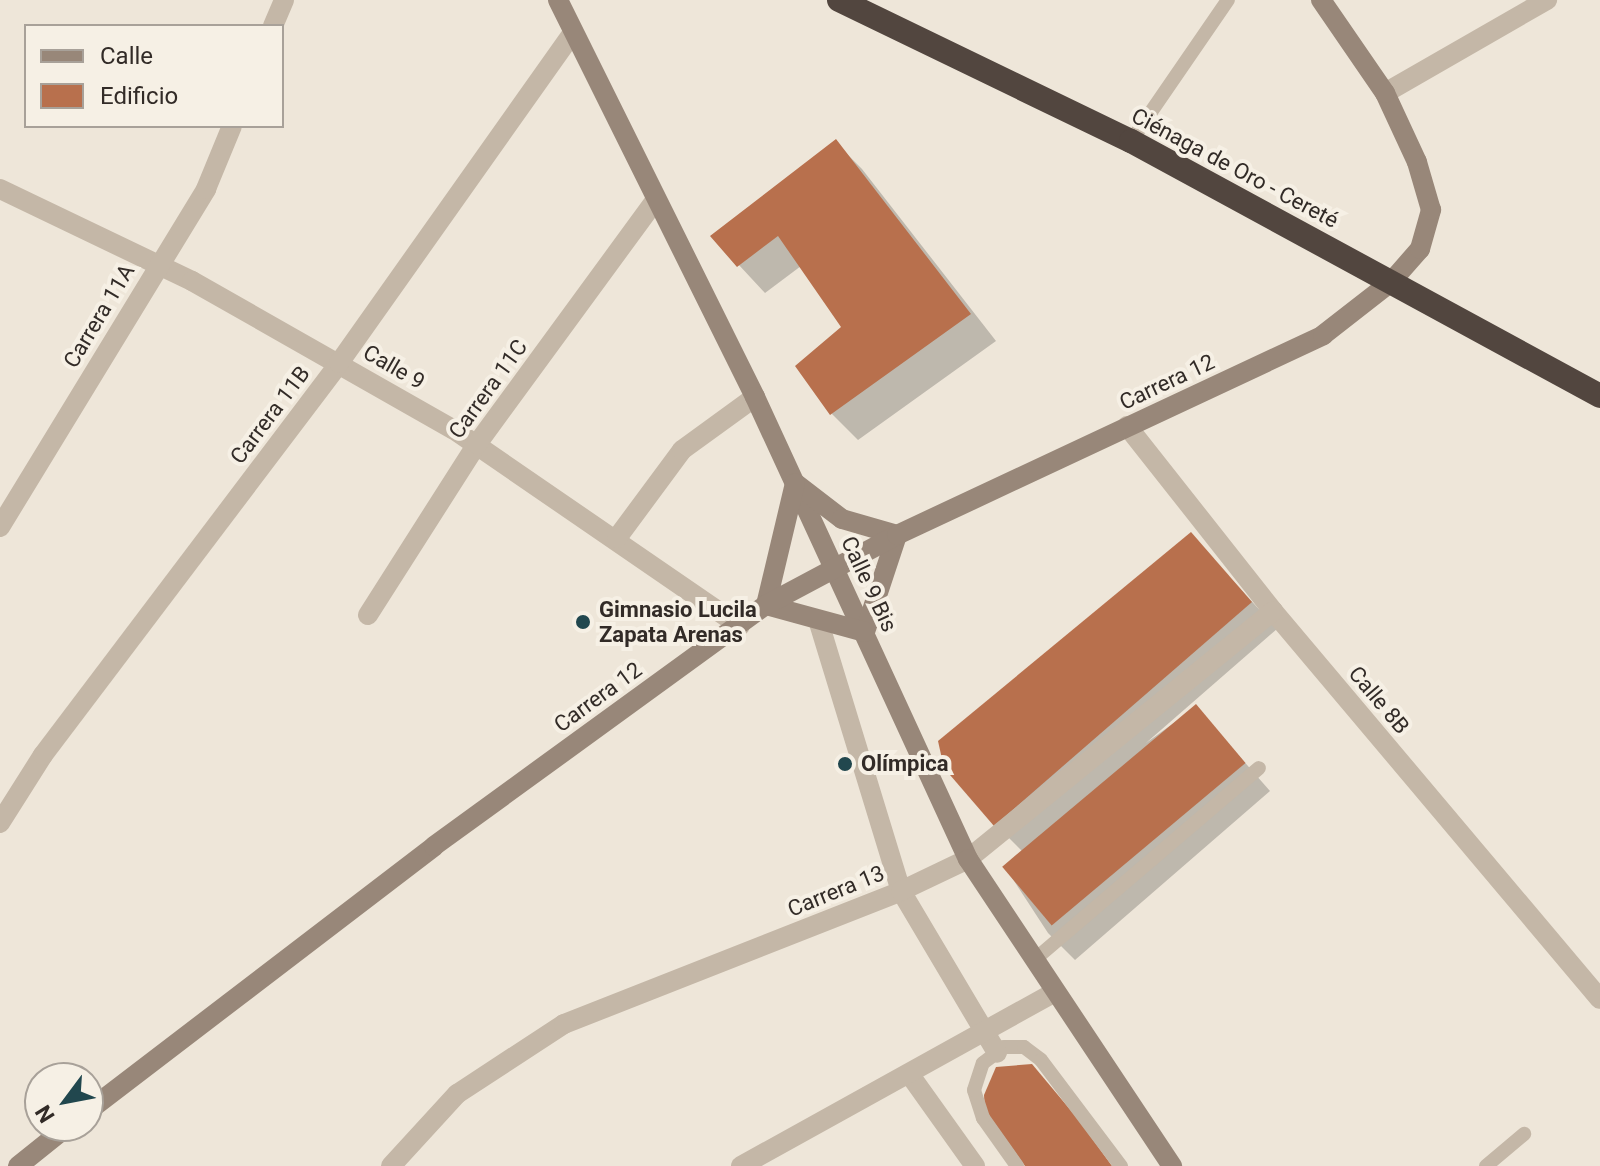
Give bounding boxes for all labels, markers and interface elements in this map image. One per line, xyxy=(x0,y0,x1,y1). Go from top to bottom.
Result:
legend xyxy=(24,24,284,128)
text: Calle xyxy=(100,42,153,70)
text: Edificio xyxy=(100,82,178,110)
street label: Ciénaga de Oro - Cereté xyxy=(1127,102,1343,234)
street label: Carrera 11A xyxy=(58,259,140,373)
street label: Carrera 11C xyxy=(443,334,533,444)
street label: Calle 9 xyxy=(359,339,429,395)
street label: Carrera 12 xyxy=(1115,349,1219,415)
street label: Carrera 11B xyxy=(225,361,315,469)
street label: Calle 9 Bis xyxy=(835,532,903,636)
place label: Gimnasio Lucila Zapata Arenas xyxy=(599,596,757,648)
marker: Gimnasio Lucila Zapata Arenas xyxy=(574,613,592,631)
street label: Carrera 12 xyxy=(549,656,647,738)
street label: Calle 8B xyxy=(1343,661,1415,739)
place label: Olímpica xyxy=(861,751,948,777)
marker: Olímpica xyxy=(836,755,854,773)
street label: Carrera 13 xyxy=(784,860,888,922)
north arrow xyxy=(24,1062,104,1142)
text: N xyxy=(30,1101,60,1127)

